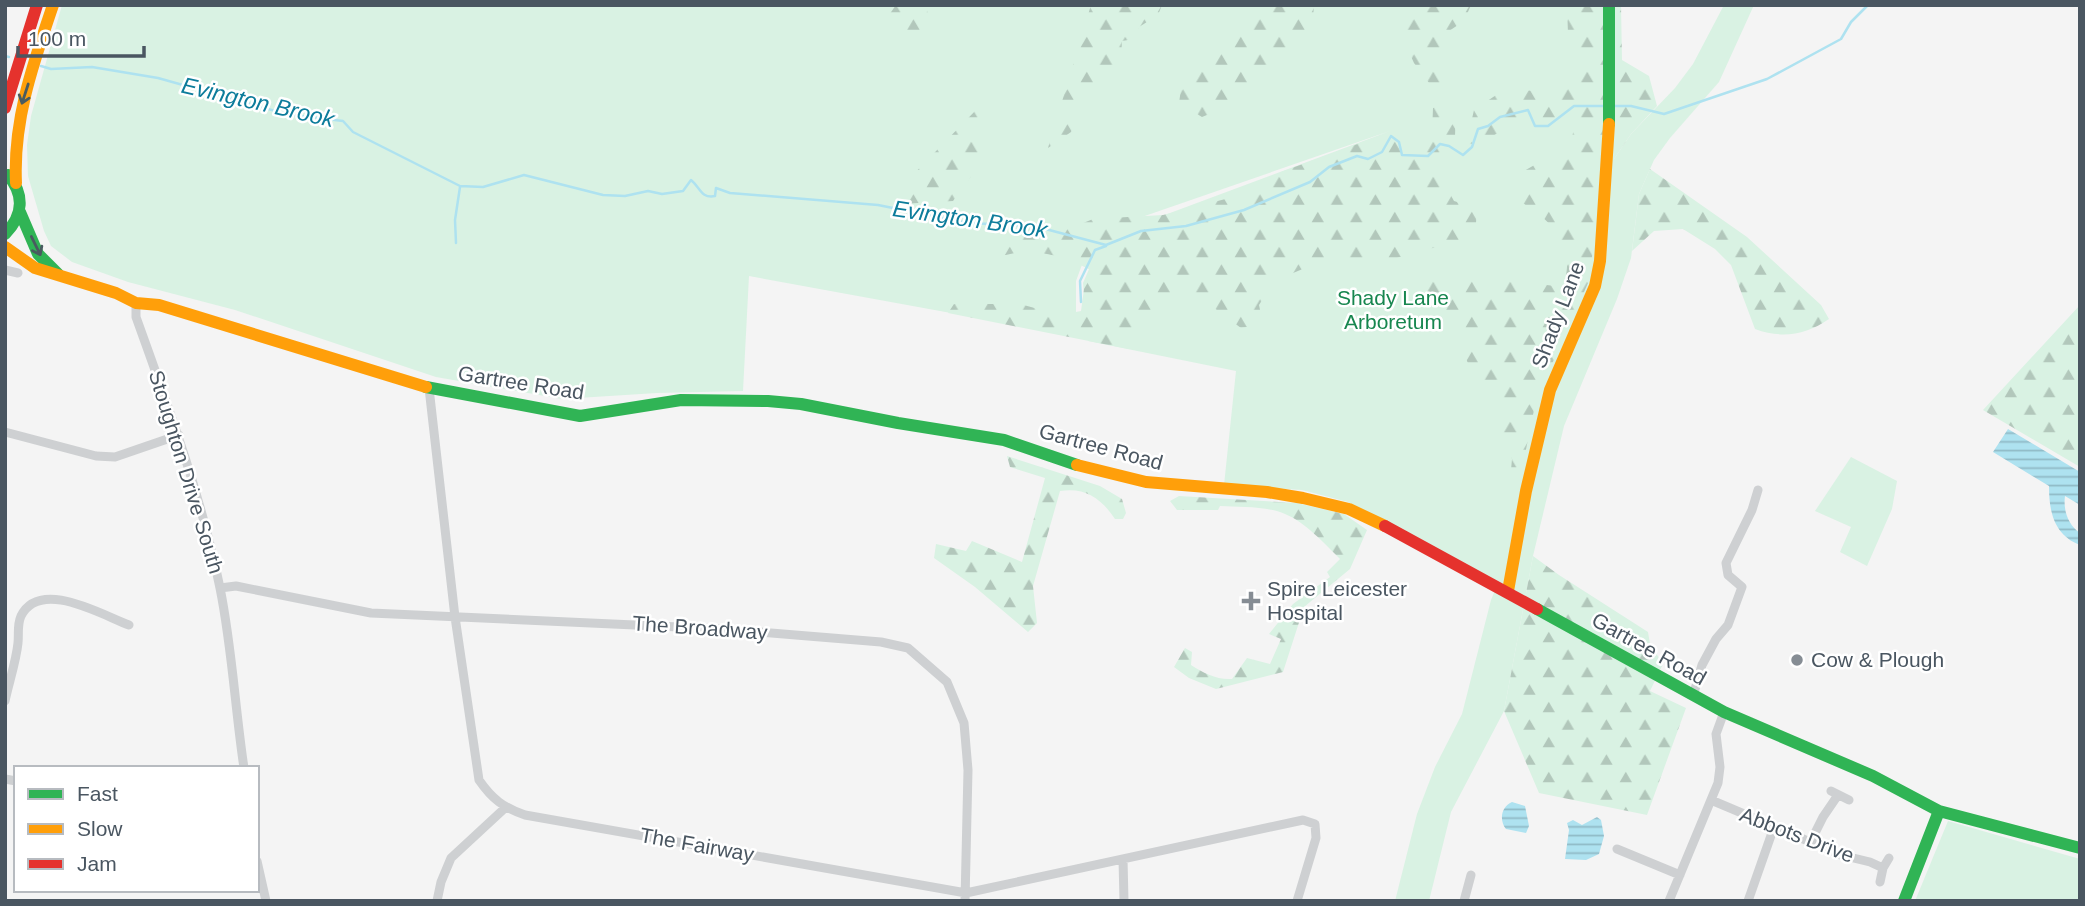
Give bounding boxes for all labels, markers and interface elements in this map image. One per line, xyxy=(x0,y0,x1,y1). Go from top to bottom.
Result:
scale bar xyxy=(18,14,144,58)
text: 100 m xyxy=(28,27,86,50)
water label: Evington Brook xyxy=(179,72,338,133)
one-way arrow xyxy=(17,82,30,104)
water label: Evington Brook xyxy=(891,195,1051,243)
one-way arrow xyxy=(29,235,43,256)
street label: Shady Lane xyxy=(1527,258,1588,371)
park label: Shady Lane Arboretum xyxy=(1337,286,1449,333)
street label: Gartree Road xyxy=(456,361,586,404)
street label: Stoughton Drive South xyxy=(145,367,228,576)
street label: Gartree Road xyxy=(1037,419,1166,474)
place label: Spire Leicester Hospital xyxy=(1267,577,1407,624)
marker: Spire Leicester Hospital xyxy=(1241,591,1261,611)
street label: Gartree Road xyxy=(1588,608,1710,689)
street label: The Broadway xyxy=(632,611,769,644)
place label: Cow & Plough xyxy=(1811,648,1944,671)
marker: Cow & Plough xyxy=(1789,652,1805,668)
legend xyxy=(14,766,259,892)
text: Fast xyxy=(77,782,118,805)
street label: Abbots Drive xyxy=(1737,802,1857,867)
text: Slow xyxy=(77,817,123,840)
street label: The Fairway xyxy=(638,823,756,866)
text: Jam xyxy=(77,852,117,875)

